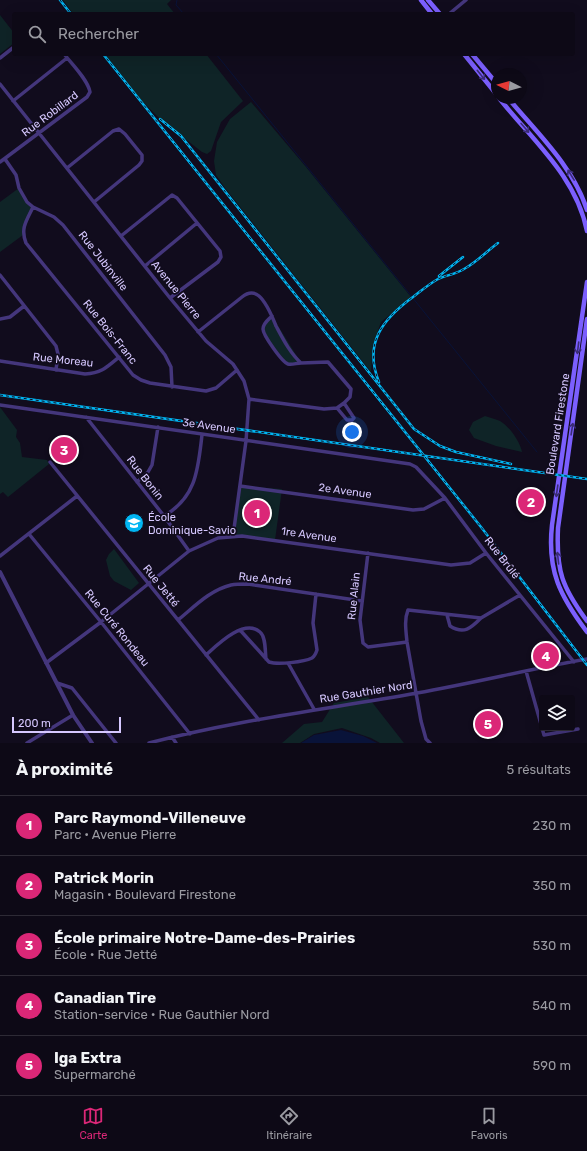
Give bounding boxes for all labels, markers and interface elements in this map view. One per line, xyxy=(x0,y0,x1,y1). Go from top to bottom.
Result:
search box xyxy=(12,12,575,56)
icon: search xyxy=(26,23,48,45)
text: Rechercher xyxy=(58,25,139,43)
north arrow xyxy=(491,68,527,104)
one-way arrow xyxy=(476,69,485,80)
street label: Rue Robillard xyxy=(19,89,81,139)
one-way arrow xyxy=(520,122,529,133)
one-way arrow xyxy=(566,169,574,181)
street label: Rue Jubinville xyxy=(76,229,130,293)
street label: Avenue Pierre xyxy=(148,258,204,322)
street label: Rue Bois-Franc xyxy=(80,297,140,367)
one-way arrow xyxy=(574,341,582,354)
street label: Rue Moreau xyxy=(32,350,94,370)
street label: Boulevard Firestone xyxy=(544,372,572,476)
street label: 3e Avenue xyxy=(182,416,236,436)
your location xyxy=(342,422,362,442)
one-way arrow xyxy=(568,423,576,436)
pin: 3 xyxy=(51,435,77,465)
street label: Rue Bonin xyxy=(124,453,166,503)
street label: 2e Avenue xyxy=(318,481,372,501)
one-way arrow xyxy=(553,484,561,497)
pin: 2 xyxy=(518,487,544,517)
pin: 1 xyxy=(244,498,270,528)
place label: École Dominique-Savio xyxy=(148,511,236,537)
school or university icon: École Dominique-Savio xyxy=(123,512,145,534)
street label: 1re Avenue xyxy=(280,525,338,545)
street label: Rue Brûlé xyxy=(482,534,522,582)
one-way arrow xyxy=(554,552,561,565)
street label: Rue Jetté xyxy=(140,562,182,610)
street label: Rue André xyxy=(238,570,292,588)
street label: Rue Alain xyxy=(345,572,363,620)
street label: Rue Curé Rondeau xyxy=(82,587,152,669)
pin: 4 xyxy=(533,641,559,671)
street label: Rue Gauthier Nord xyxy=(319,678,413,706)
map controls xyxy=(539,695,575,731)
button: layers xyxy=(539,695,575,731)
pin: 5 xyxy=(475,709,501,739)
scale bar xyxy=(12,715,121,734)
text: 200 m xyxy=(18,717,51,730)
text: À proximité xyxy=(16,759,113,779)
text: 5 résultats xyxy=(506,762,571,777)
text: Parc Raymond-Villeneuve xyxy=(54,809,246,827)
text: 1 xyxy=(26,818,32,833)
text: 230 m xyxy=(533,818,571,833)
text: Parc · Avenue Pierre xyxy=(54,827,176,842)
text: Patrick Morin xyxy=(54,869,154,887)
text: 2 xyxy=(25,878,33,893)
text: 350 m xyxy=(532,878,571,893)
text: Magasin · Boulevard Firestone xyxy=(54,887,236,902)
text: École primaire Notre-Dame-des-Prairies xyxy=(54,929,355,947)
text: 3 xyxy=(25,938,33,953)
text: 530 m xyxy=(532,938,571,953)
text: École · Rue Jetté xyxy=(54,947,157,962)
text: Canadian Tire xyxy=(54,989,156,1007)
text: 4 xyxy=(25,998,33,1013)
text: 540 m xyxy=(532,998,571,1013)
text: Station-service · Rue Gauthier Nord xyxy=(54,1007,269,1022)
text: Iga Extra xyxy=(54,1049,121,1067)
text: 5 xyxy=(25,1058,33,1073)
text: 590 m xyxy=(533,1058,571,1073)
text: Supermarché xyxy=(54,1067,136,1082)
tab: Carte xyxy=(79,1105,107,1142)
tab: Itinéraire xyxy=(266,1105,312,1142)
tab: Favoris xyxy=(471,1105,508,1142)

